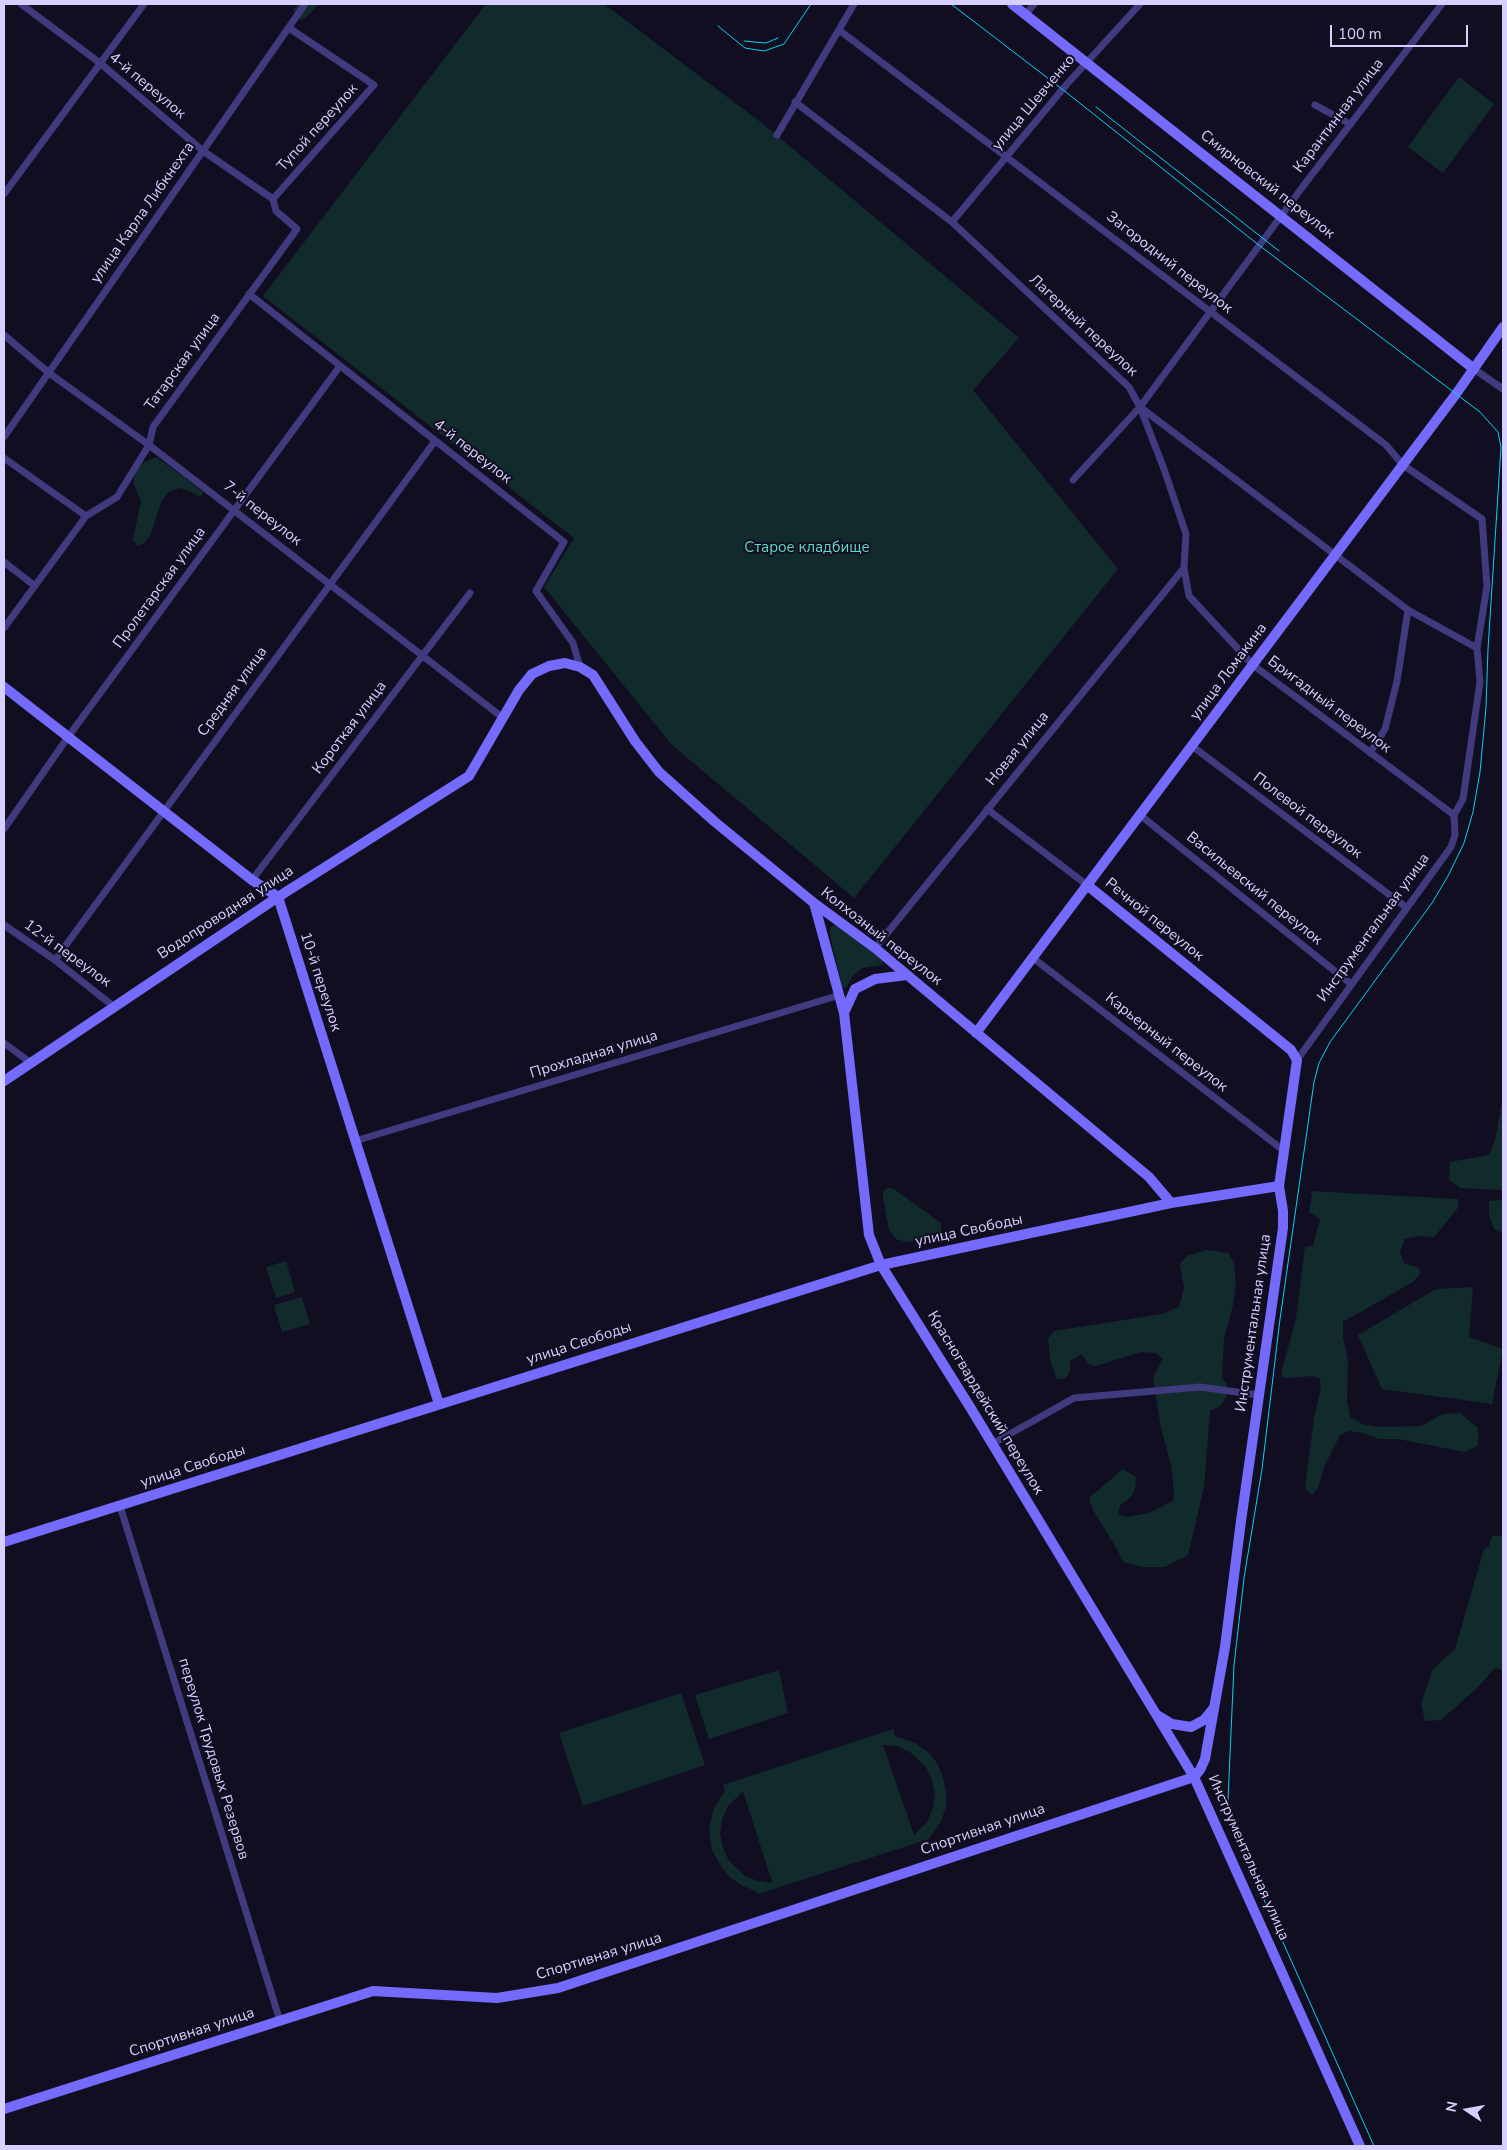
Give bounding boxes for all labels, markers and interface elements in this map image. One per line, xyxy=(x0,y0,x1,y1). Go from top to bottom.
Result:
scale bar xyxy=(1332,15,1470,47)
text: 100 m xyxy=(1338,24,1382,44)
street label: 4-й переулок xyxy=(105,49,189,123)
street label: улица Шевченко xyxy=(989,51,1079,155)
street label: Карантинная улица xyxy=(1290,55,1388,177)
street label: Тупой переулок xyxy=(274,80,362,176)
street label: Смирновский переулок xyxy=(1196,127,1338,243)
street label: улица Карла Либкнехта xyxy=(87,139,199,287)
street label: Загородний переулок xyxy=(1102,208,1236,318)
street label: Лагерный переулок xyxy=(1025,271,1141,381)
street label: Татарская улица xyxy=(141,310,225,414)
street label: 4-й переулок xyxy=(429,416,515,488)
street label: 7-й переулок xyxy=(219,478,305,550)
street label: Пролетарская улица xyxy=(110,524,210,652)
park label: Старое кладбище xyxy=(744,539,870,557)
street label: улица Ломакина xyxy=(1187,620,1271,724)
street label: Средняя улица xyxy=(194,644,272,740)
street label: Бригадный переулок xyxy=(1264,653,1394,757)
street label: Короткая улица xyxy=(309,678,391,778)
street label: Новая улица xyxy=(983,708,1053,790)
street label: Полевой переулок xyxy=(1249,769,1365,863)
street label: Васильевский переулок xyxy=(1182,829,1326,949)
street label: Инструментальная улица xyxy=(1314,850,1434,1006)
street label: Водопроводная улица xyxy=(155,862,297,964)
street label: Речной переулок xyxy=(1101,875,1207,965)
street label: Колхозный переулок xyxy=(817,884,945,990)
street label: 12-й переулок xyxy=(20,916,114,992)
street label: 10-й переулок xyxy=(295,930,345,1034)
street label: Карьерный переулок xyxy=(1101,990,1231,1096)
street label: Прохладная улица xyxy=(528,1027,660,1083)
street label: улица Свободы xyxy=(914,1211,1024,1251)
street label: Инструментальная улица xyxy=(1233,1233,1275,1413)
street label: Красногвардейский переулок xyxy=(923,1308,1047,1498)
street label: улица Свободы xyxy=(524,1319,634,1369)
street label: улица Свободы xyxy=(138,1442,248,1492)
street label: переулок Трудовых Резервов xyxy=(174,1656,252,1862)
street label: Инструментальная улица xyxy=(1203,1772,1293,1944)
street label: Спортивная улица xyxy=(918,1800,1048,1860)
street label: Спортивная улица xyxy=(534,1929,664,1985)
street label: Спортивная улица xyxy=(127,2004,257,2062)
north arrow xyxy=(1442,2085,1492,2135)
text: N xyxy=(1441,2100,1462,2114)

